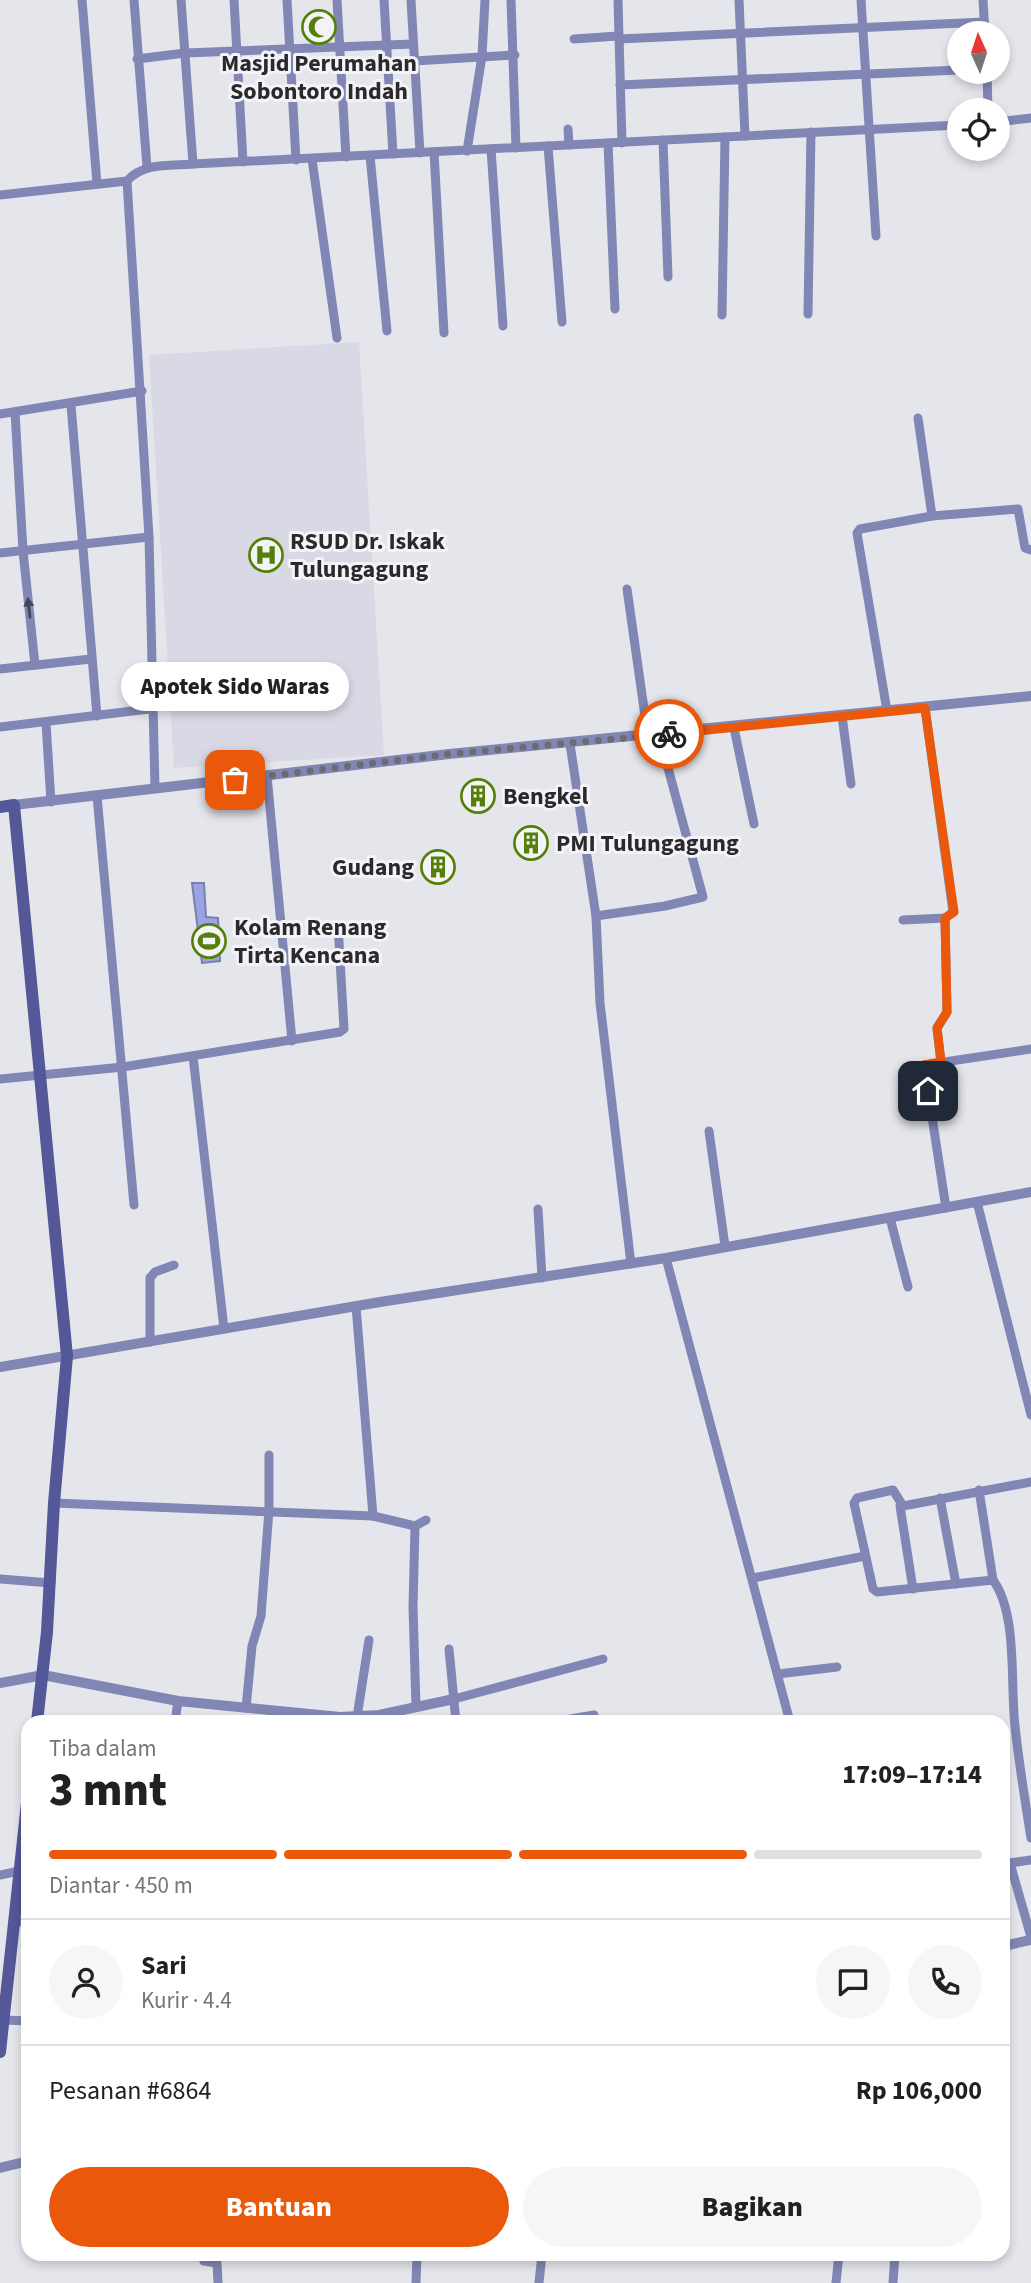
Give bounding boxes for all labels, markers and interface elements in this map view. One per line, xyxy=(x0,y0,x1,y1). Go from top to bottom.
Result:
mosque icon: Masjid Perumahan Sobontoro Indah xyxy=(300,8,338,46)
north arrow xyxy=(947,21,1010,84)
map controls xyxy=(947,21,1010,161)
place label: Masjid Perumahan Sobontoro Indah xyxy=(221,46,417,109)
button: locate xyxy=(947,98,1010,161)
place label: RSUD Dr. Iskak Tulungagung xyxy=(290,524,446,587)
hospital icon: RSUD Dr. Iskak Tulungagung xyxy=(247,536,285,574)
one-way arrow xyxy=(23,597,34,619)
callout: Apotek Sido Waras xyxy=(121,661,349,710)
text: Apotek Sido Waras xyxy=(141,670,329,703)
courier xyxy=(634,699,704,769)
icon: bike xyxy=(650,715,688,753)
pin xyxy=(205,750,265,810)
icon: bag xyxy=(216,761,254,799)
building icon: Bengkel xyxy=(459,777,497,815)
place label: Bengkel xyxy=(503,779,588,814)
building icon: PMI Tulungagung xyxy=(512,824,550,862)
place label: PMI Tulungagung xyxy=(556,826,739,861)
building icon: Gudang xyxy=(419,848,457,886)
place label: Gudang xyxy=(332,850,414,885)
place label: Kolam Renang Tirta Kencana xyxy=(234,910,387,973)
sports icon: Kolam Renang Tirta Kencana xyxy=(190,922,228,960)
pin xyxy=(898,1061,958,1121)
icon: home xyxy=(909,1072,947,1110)
text: Tiba dalam xyxy=(49,1732,156,1765)
text: 17:09–17:14 xyxy=(842,1756,982,1793)
text: 3 mnt xyxy=(49,1758,167,1823)
text: Diantar · 450 m xyxy=(49,1869,193,1902)
button: person xyxy=(49,1945,123,2019)
button: chat xyxy=(816,1945,890,2019)
button: phone xyxy=(908,1945,982,2019)
text: Sari xyxy=(141,1947,187,1984)
text: Kurir · 4.4 xyxy=(141,1984,232,2017)
text: Pesanan #6864 xyxy=(49,2072,211,2109)
text: Rp 106,000 xyxy=(856,2072,982,2109)
button: Bantuan xyxy=(49,2167,509,2247)
button: Bagikan xyxy=(523,2167,982,2247)

